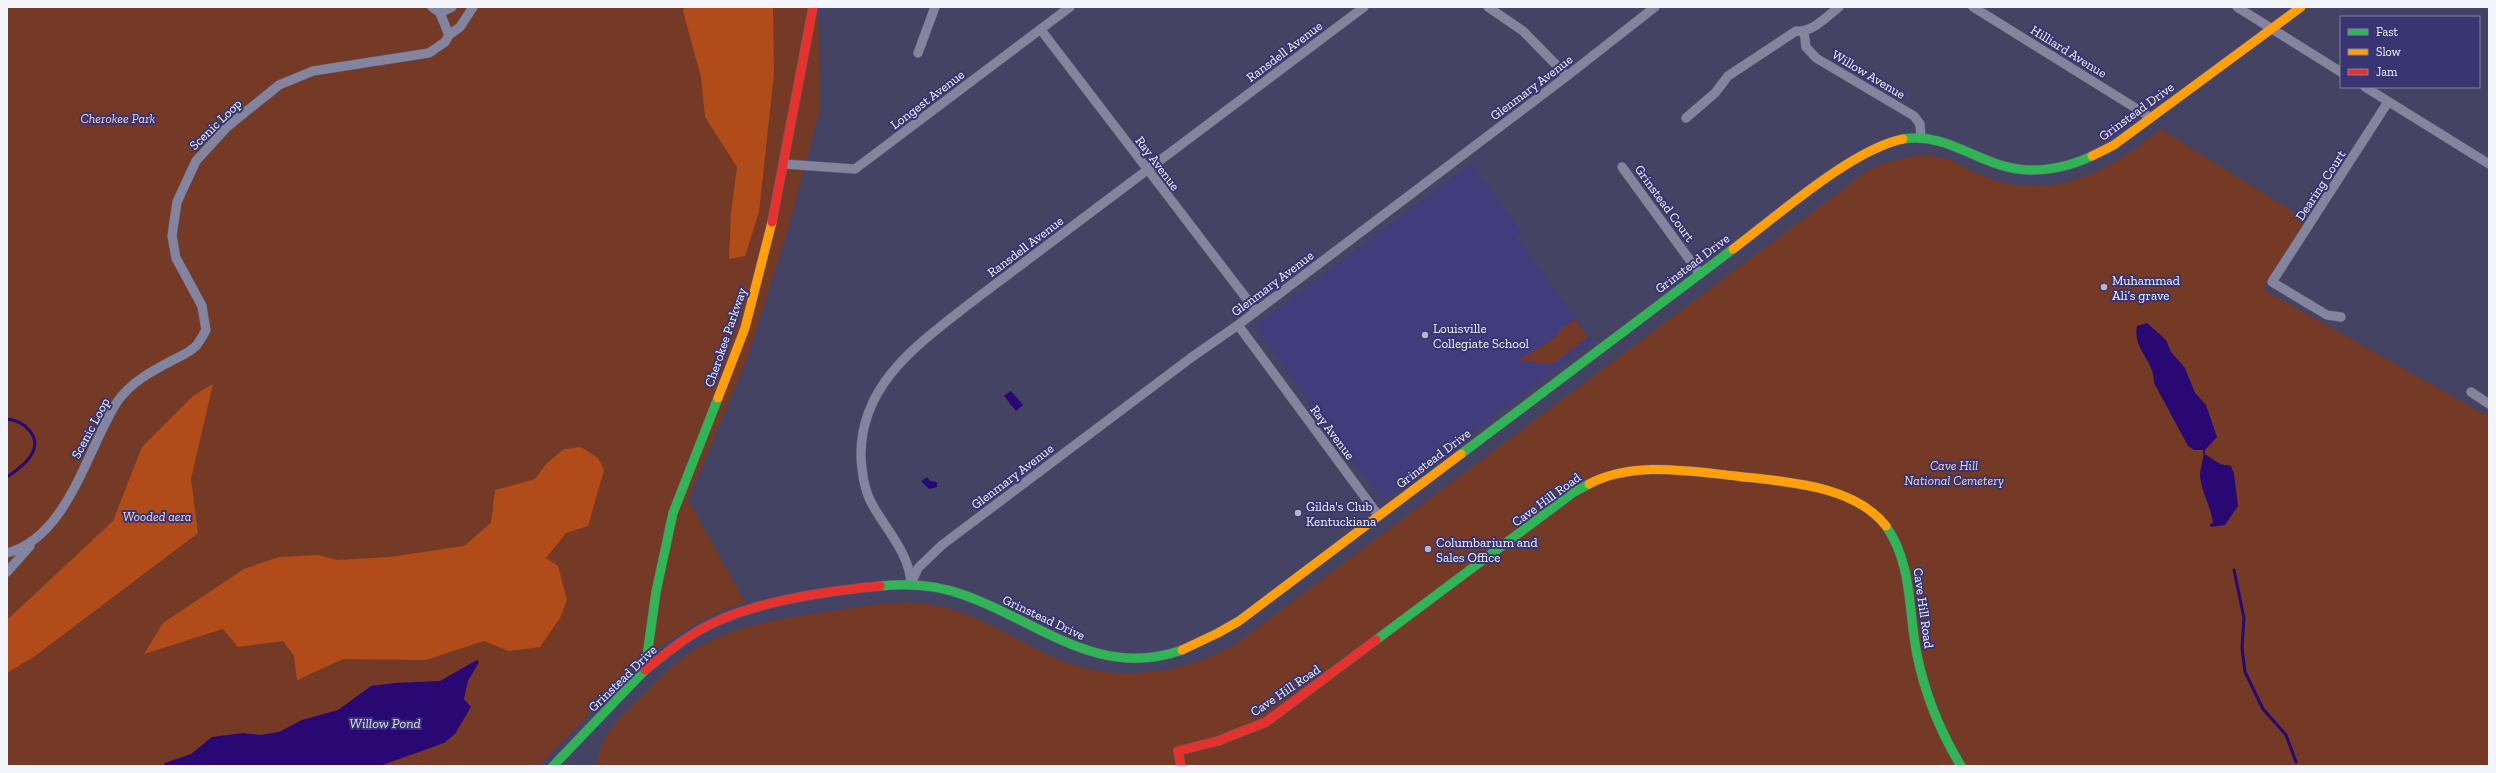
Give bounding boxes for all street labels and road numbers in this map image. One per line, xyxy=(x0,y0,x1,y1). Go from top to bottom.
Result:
street label: Ransdell Avenue xyxy=(1243,18,1325,85)
street label: Hilliard Avenue xyxy=(2028,22,2109,81)
street label: Willow Avenue xyxy=(1830,47,1908,102)
street label: Glenmary Avenue xyxy=(1487,52,1575,123)
street label: Longest Avenue xyxy=(887,67,967,132)
street label: Grinstead Drive xyxy=(2096,79,2177,144)
street label: Scenic Loop xyxy=(186,96,245,153)
street label: Ray Avenue xyxy=(1132,133,1183,193)
street label: Dearing Court xyxy=(2292,147,2349,223)
street label: Grinstead Court xyxy=(1632,162,1698,245)
street label: Ransdell Avenue xyxy=(984,213,1066,280)
street label: Grinstead Drive xyxy=(1652,231,1732,296)
street label: Glenmary Avenue xyxy=(1228,248,1316,319)
street label: Cherokee Parkway xyxy=(701,285,750,389)
street label: Scenic Loop xyxy=(68,395,113,461)
street label: Ray Avenue xyxy=(1307,402,1358,462)
street label: Grinstead Drive xyxy=(1393,426,1473,491)
street label: Glenmary Avenue xyxy=(968,441,1056,512)
street label: Cave Hill Road xyxy=(1509,469,1584,529)
street label: Cave Hill Road xyxy=(1910,567,1937,649)
street label: Grinstead Drive xyxy=(1000,592,1087,643)
street label: Grinstead Drive xyxy=(585,642,660,715)
street label: Cave Hill Road xyxy=(1247,662,1323,719)

